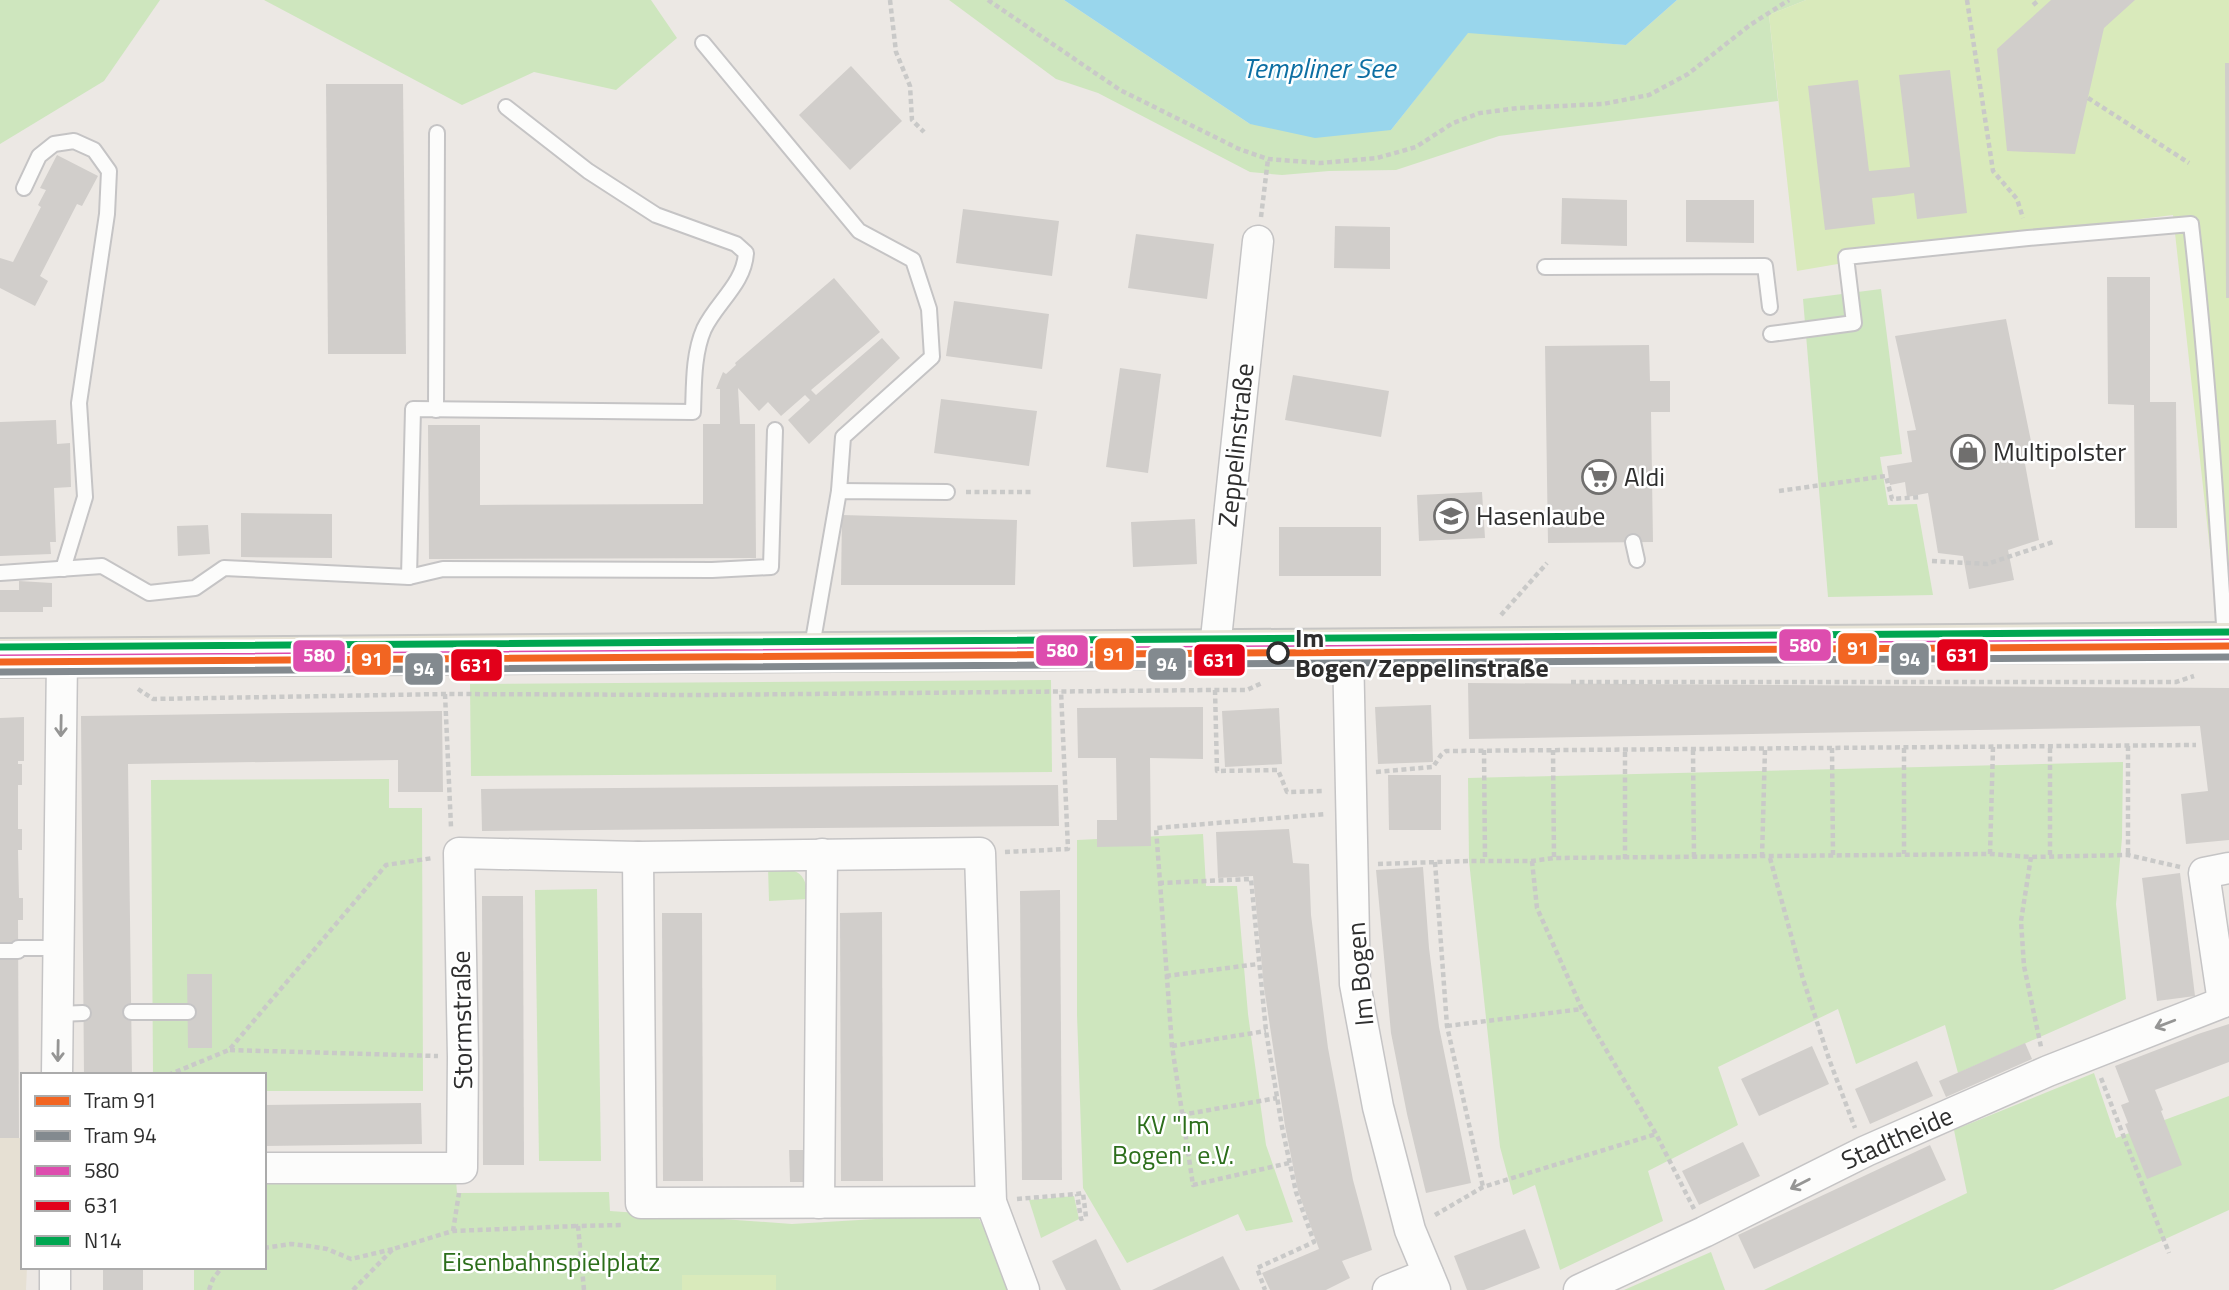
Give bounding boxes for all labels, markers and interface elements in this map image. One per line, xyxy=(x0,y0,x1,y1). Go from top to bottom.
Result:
water label: Templiner See xyxy=(1242,46,1398,89)
street label: Zeppelinstraße xyxy=(1208,361,1263,529)
place label: Multipolster xyxy=(1993,432,2126,471)
shop icon: Multipolster xyxy=(1949,433,1987,471)
place label: Aldi xyxy=(1624,457,1665,496)
supermarket icon: Aldi xyxy=(1580,458,1618,496)
place label: Hasenlaube xyxy=(1476,496,1605,535)
school or university icon: Hasenlaube xyxy=(1432,497,1470,535)
place label: Im Bogen/Zeppelinstraße xyxy=(1295,618,1549,687)
line badge: 580 xyxy=(1778,628,1832,662)
text: 580 xyxy=(1789,630,1821,659)
line badge: 91 xyxy=(1837,632,1878,665)
text: 91 xyxy=(1847,633,1869,662)
line badge: 580 xyxy=(1035,634,1089,667)
text: 580 xyxy=(1046,635,1078,664)
line badge: 91 xyxy=(1094,637,1135,671)
line badge: 631 xyxy=(1936,638,1989,672)
line badge: 580 xyxy=(292,639,346,673)
text: 91 xyxy=(1103,639,1125,668)
text: 580 xyxy=(303,640,335,669)
text: 631 xyxy=(1946,640,1978,669)
marker: Im Bogen/Zeppelinstraße xyxy=(1267,642,1289,664)
line badge: 94 xyxy=(1890,642,1930,676)
line badge: 91 xyxy=(351,643,392,676)
line badge: 631 xyxy=(1193,643,1246,677)
text: 91 xyxy=(361,644,383,673)
text: 94 xyxy=(1899,644,1921,673)
text: 631 xyxy=(1203,645,1235,674)
line badge: 94 xyxy=(1147,647,1187,681)
line badge: 631 xyxy=(450,648,503,682)
text: 94 xyxy=(1156,649,1178,678)
text: 631 xyxy=(460,650,492,679)
line badge: 94 xyxy=(404,652,444,686)
text: 94 xyxy=(413,654,435,683)
one-way arrow xyxy=(54,714,68,737)
street label: Im Bogen xyxy=(1336,921,1383,1028)
street label: Stormstraße xyxy=(441,950,482,1090)
one-way arrow xyxy=(2155,1019,2177,1032)
one-way arrow xyxy=(51,1040,64,1063)
legend xyxy=(21,1073,266,1269)
text: Tram 91 xyxy=(84,1084,157,1116)
street label: Stadtheide xyxy=(1835,1096,1959,1179)
park label: KV "Im Bogen" e.V. xyxy=(1112,1105,1234,1174)
text: Tram 94 xyxy=(84,1119,157,1151)
text: 580 xyxy=(84,1154,119,1186)
one-way arrow xyxy=(1790,1178,1811,1192)
text: 631 xyxy=(84,1189,119,1221)
text: N14 xyxy=(84,1224,122,1256)
park label: Eisenbahnspielplatz xyxy=(442,1242,660,1281)

